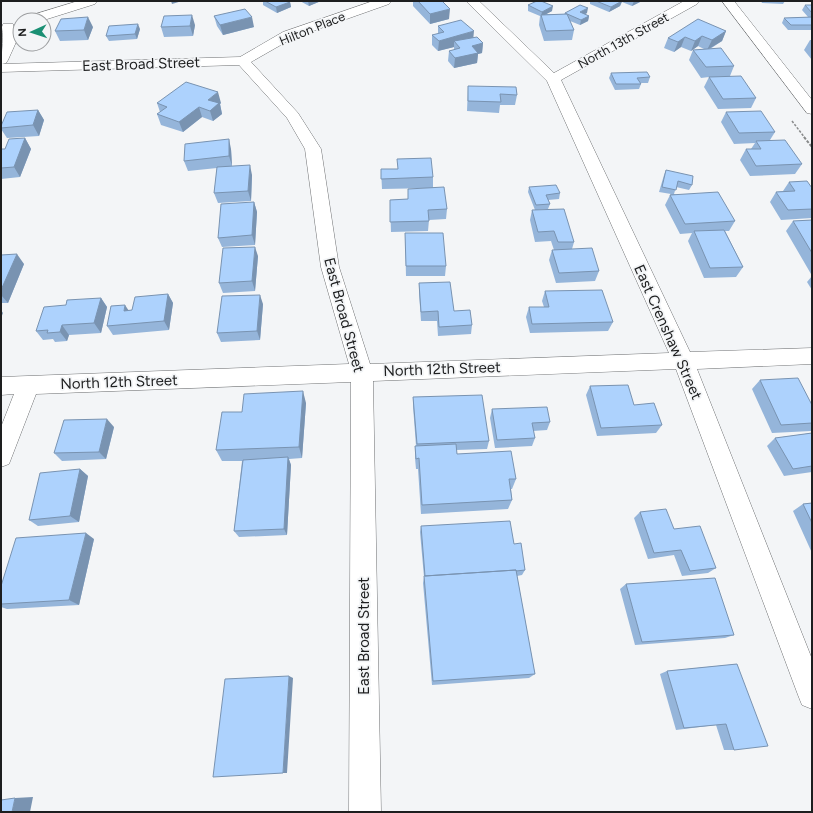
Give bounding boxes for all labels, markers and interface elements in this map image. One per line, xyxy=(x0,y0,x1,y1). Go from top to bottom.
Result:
street label: Hilton Place xyxy=(277,8,347,48)
street label: North 13th Street xyxy=(575,9,671,72)
north arrow xyxy=(12,12,52,52)
text: N xyxy=(16,28,29,37)
street label: East Broad Street xyxy=(82,53,201,75)
street label: East Broad Street xyxy=(320,256,368,375)
street label: East Crenshaw Street xyxy=(630,262,706,403)
street label: North 12th Street xyxy=(383,358,501,380)
street label: North 12th Street xyxy=(60,371,178,393)
street label: East Broad Street xyxy=(355,577,373,695)

